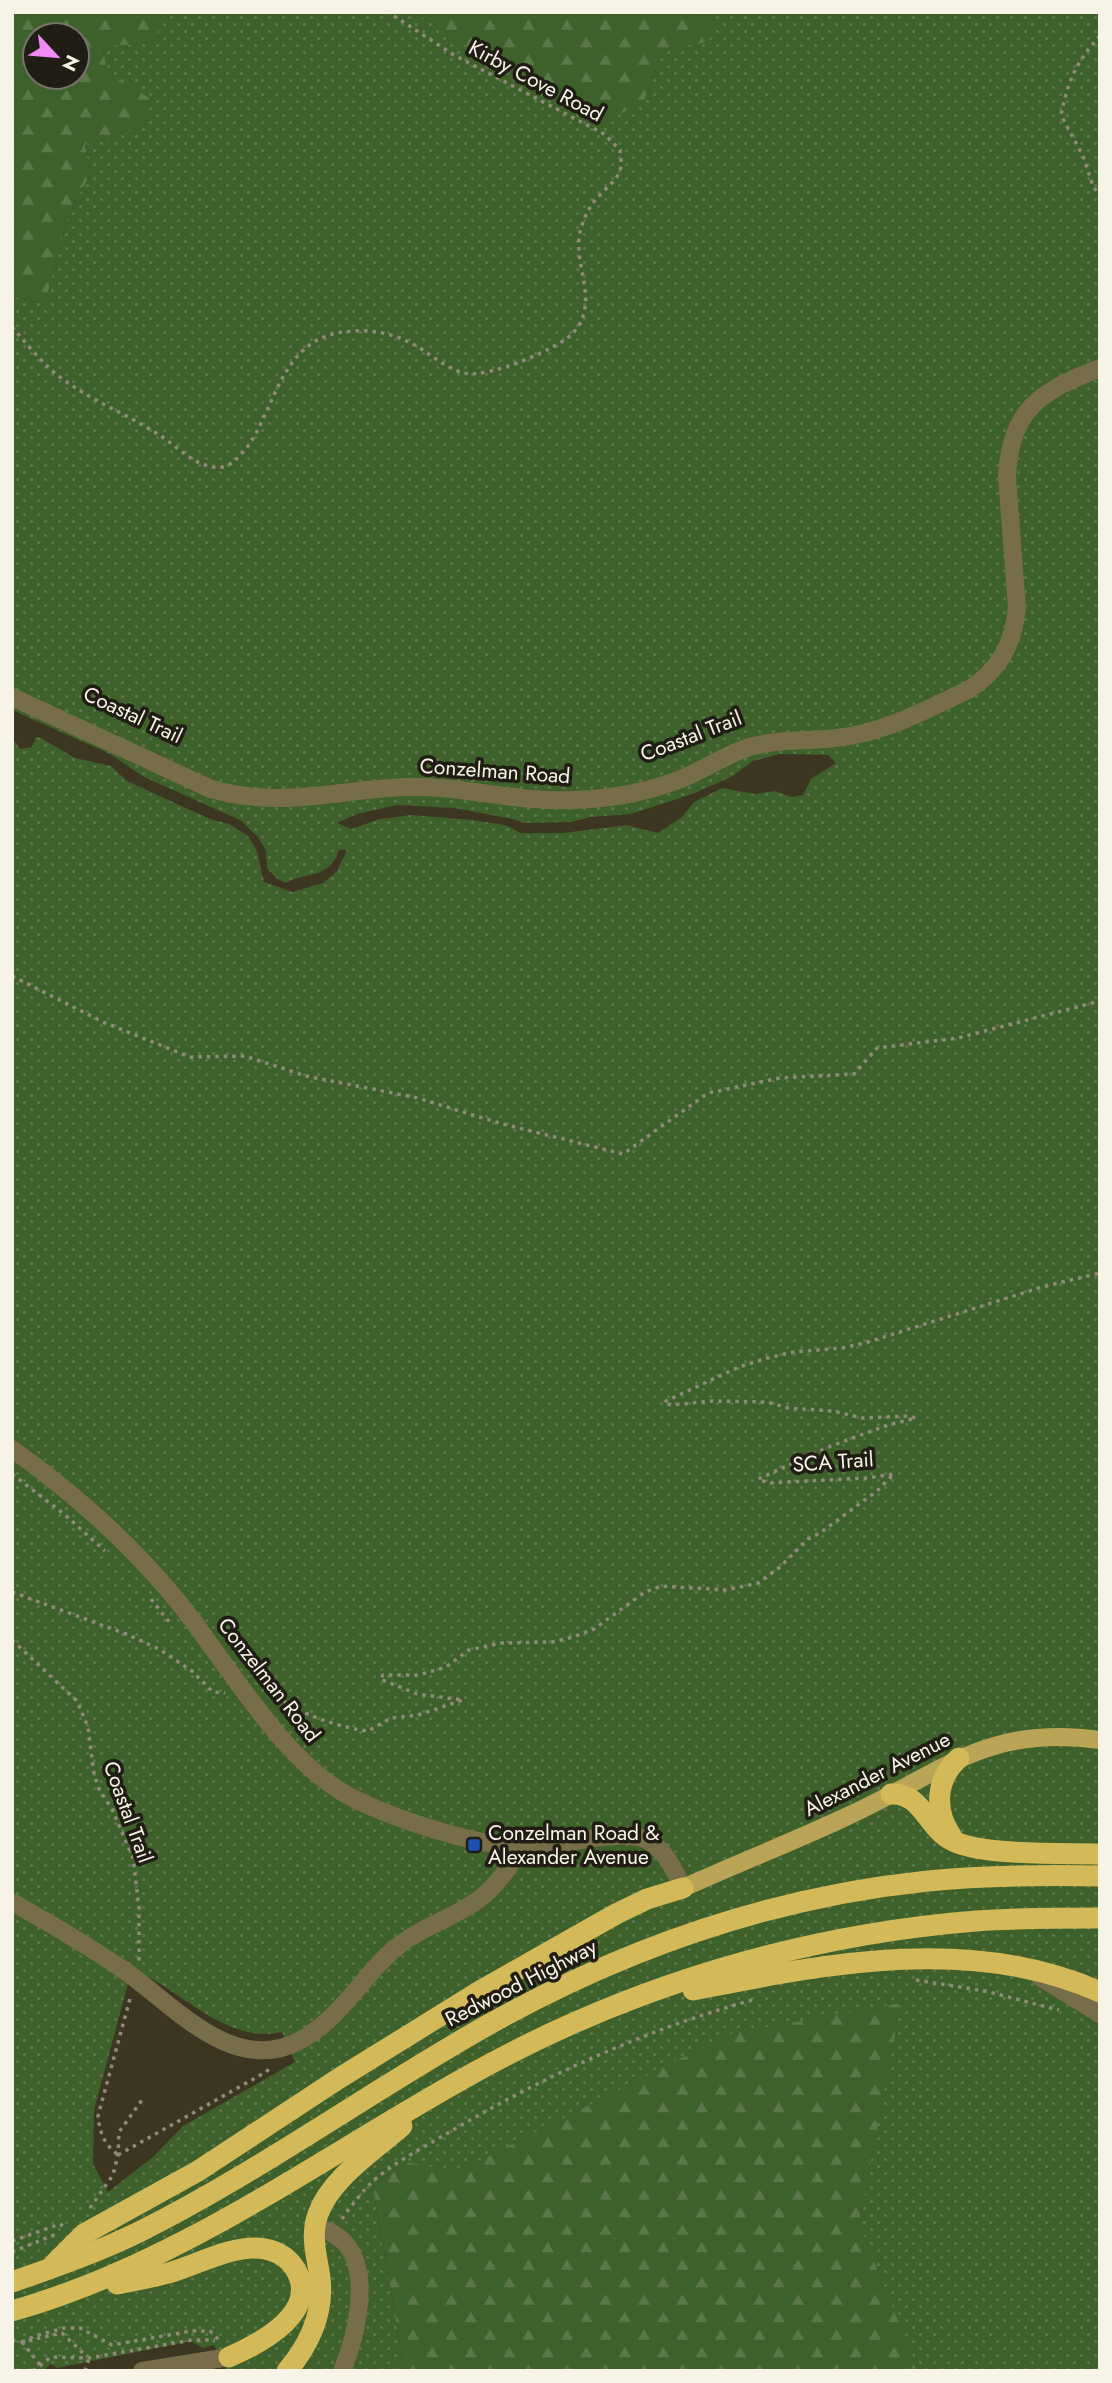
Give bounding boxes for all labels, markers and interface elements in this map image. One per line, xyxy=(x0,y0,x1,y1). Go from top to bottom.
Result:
north arrow xyxy=(21,21,91,91)
street label: Kirby Cove Road xyxy=(463,33,609,129)
text: N xyxy=(55,51,86,76)
street label: Coastal Trail xyxy=(78,679,188,751)
street label: Coastal Trail xyxy=(636,703,746,769)
street label: Conzelman Road xyxy=(419,751,571,791)
street label: SCA Trail xyxy=(791,1444,875,1480)
street label: Conzelman Road xyxy=(211,1611,327,1749)
street label: Alexander Avenue xyxy=(799,1724,956,1824)
street label: Coastal Trail xyxy=(96,1757,160,1867)
place label: Conzelman Road & Alexander Avenue xyxy=(488,1818,659,1872)
marker: Conzelman Road & Alexander Avenue xyxy=(466,1837,482,1853)
street label: Redwood Highway xyxy=(440,1931,603,2034)

